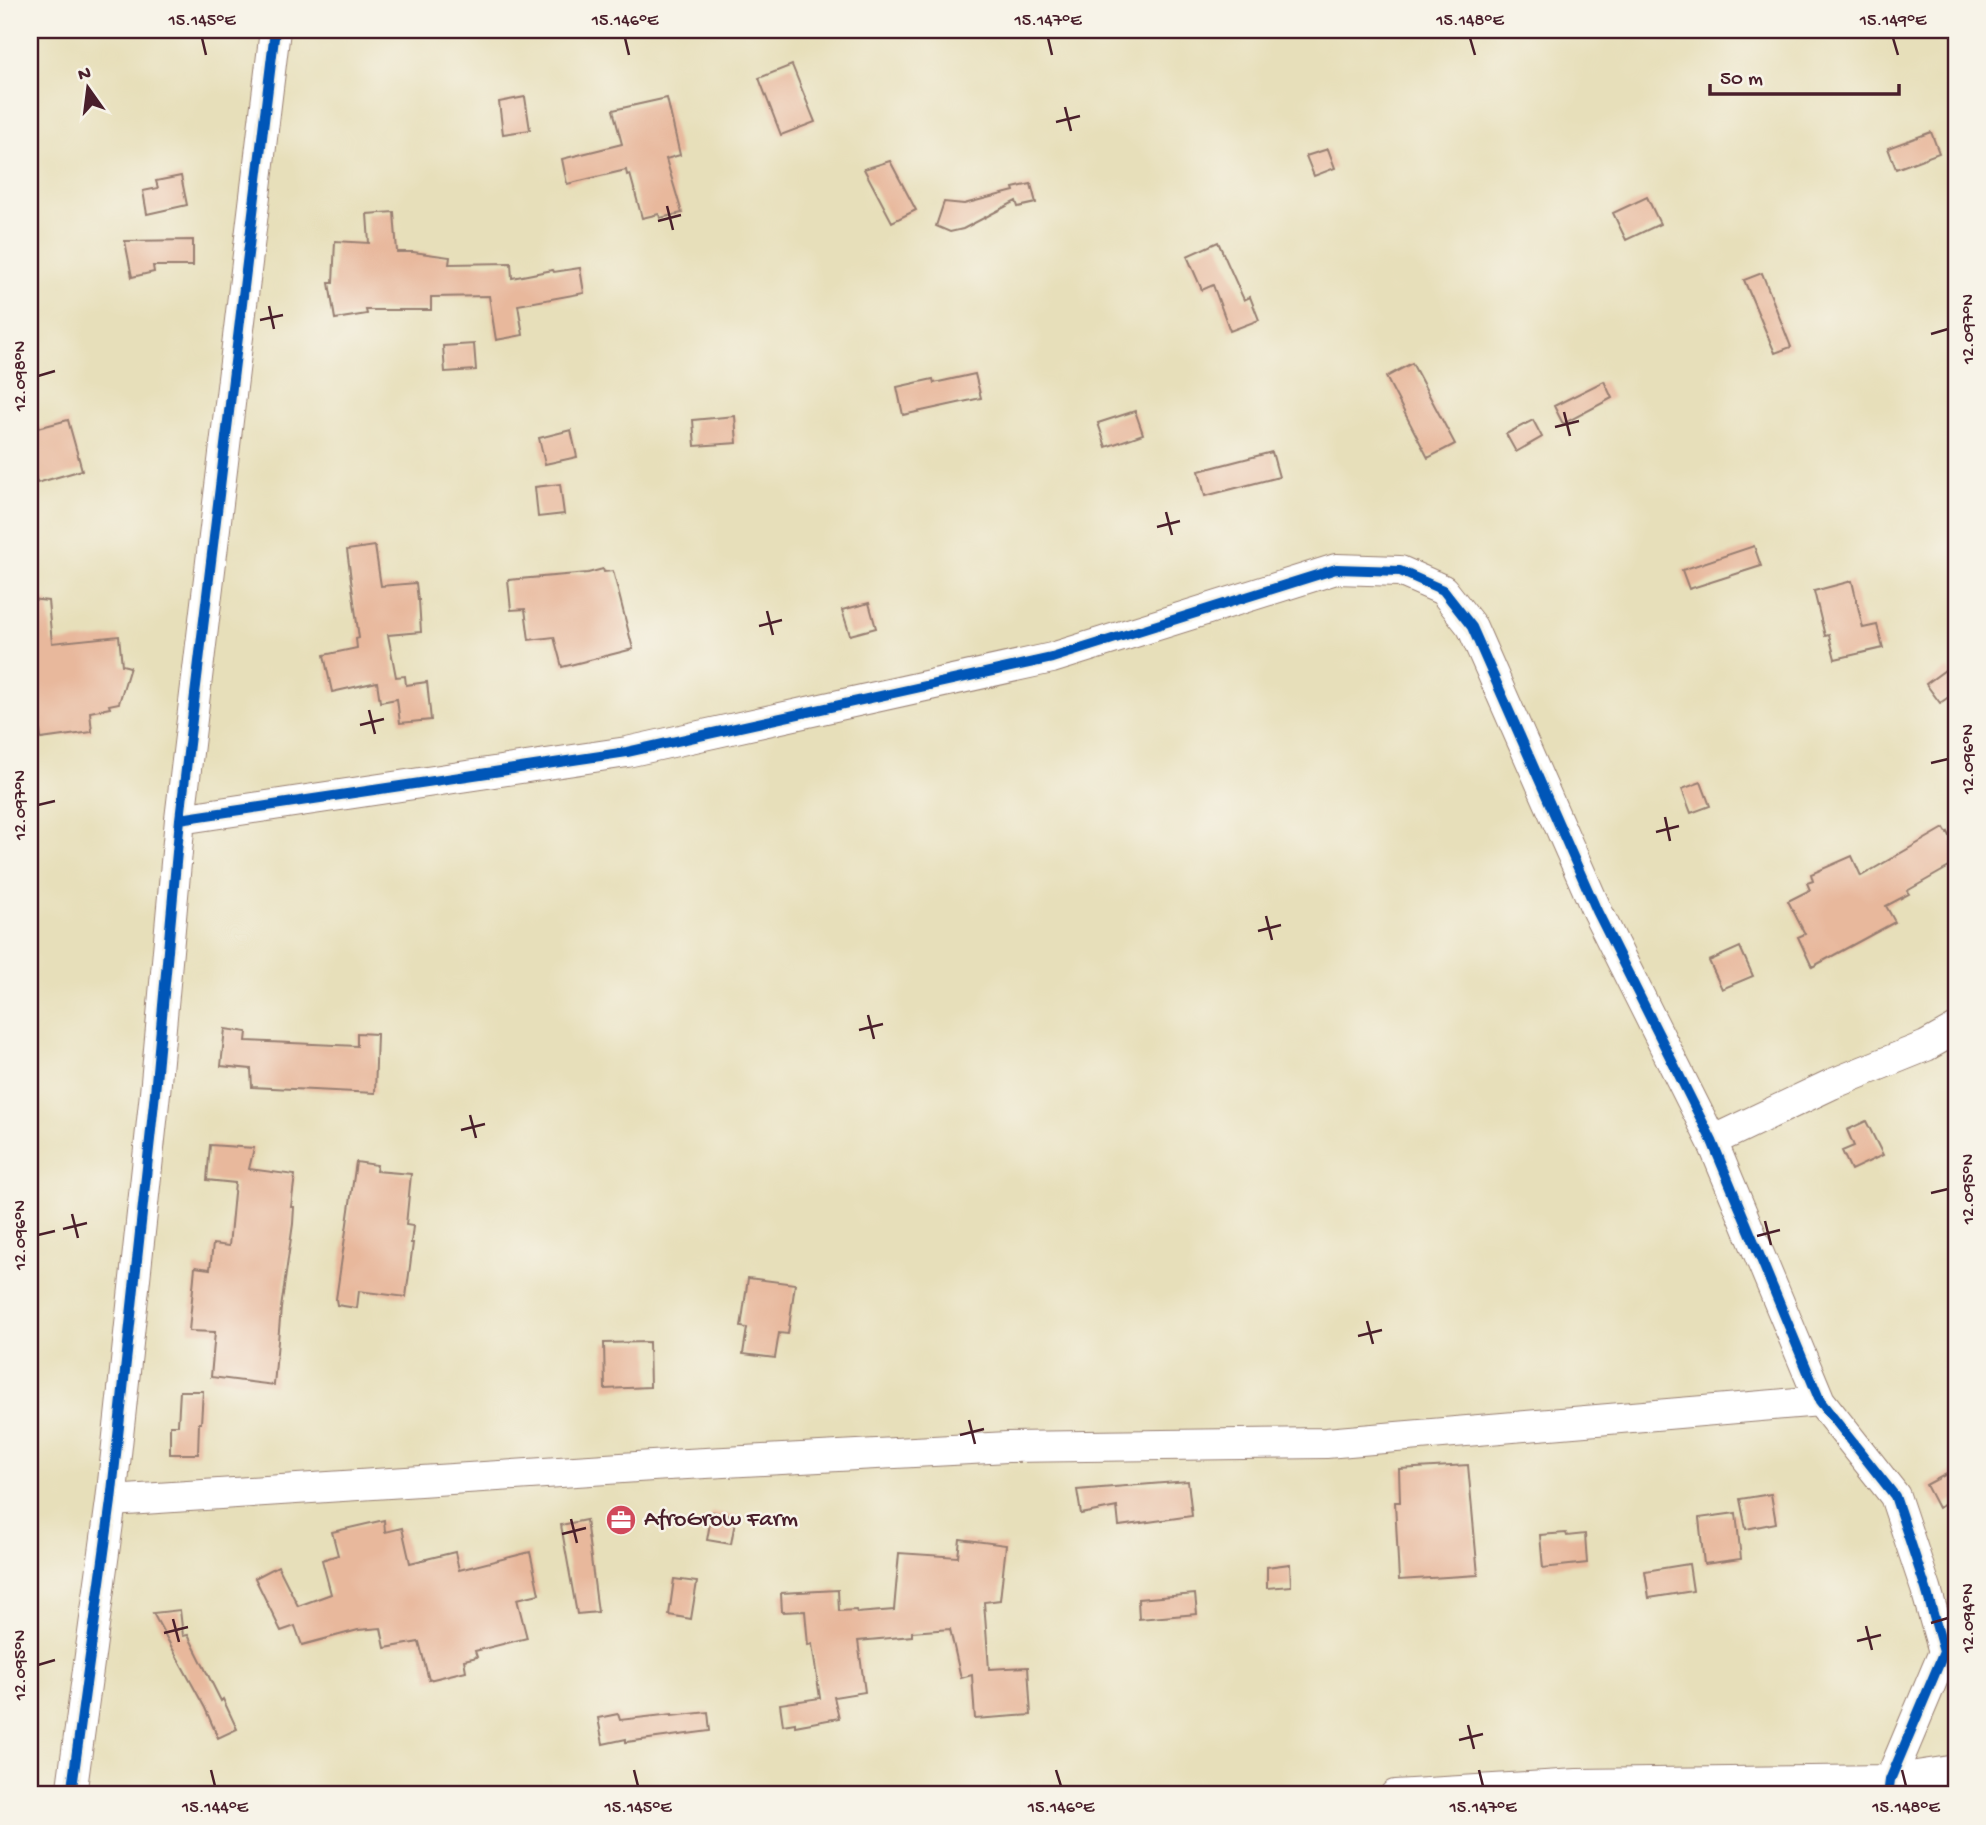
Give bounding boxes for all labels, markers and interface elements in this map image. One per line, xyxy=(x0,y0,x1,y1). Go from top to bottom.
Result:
text: 15.145°E xyxy=(168,11,236,32)
text: 15.146°E xyxy=(591,11,659,32)
text: 15.147°E xyxy=(1014,11,1082,32)
text: 15.148°E xyxy=(1435,11,1504,32)
text: 15.149°E xyxy=(1859,11,1927,32)
north arrow xyxy=(52,52,122,122)
scale bar xyxy=(1710,52,1898,96)
text: N xyxy=(76,62,94,88)
text: 50 m xyxy=(1720,68,1763,93)
text: 12.097°N xyxy=(1959,294,1980,365)
text: 12.098°N xyxy=(11,341,32,412)
text: 12.096°N xyxy=(1959,724,1980,795)
text: 12.097°N xyxy=(11,770,32,841)
text: 12.095°N xyxy=(1959,1154,1980,1225)
text: 12.096°N xyxy=(11,1200,32,1271)
office icon: AfroGrow Farm xyxy=(604,1503,638,1537)
place label: AfroGrow Farm xyxy=(644,1506,798,1535)
text: 12.094°N xyxy=(1959,1583,1980,1654)
text: 12.095°N xyxy=(11,1630,32,1701)
text: 15.144°E xyxy=(181,1798,249,1819)
text: 15.145°E xyxy=(604,1798,672,1819)
text: 15.146°E xyxy=(1027,1798,1095,1819)
text: 15.147°E xyxy=(1449,1798,1517,1819)
text: 15.148°E xyxy=(1871,1798,1940,1819)

